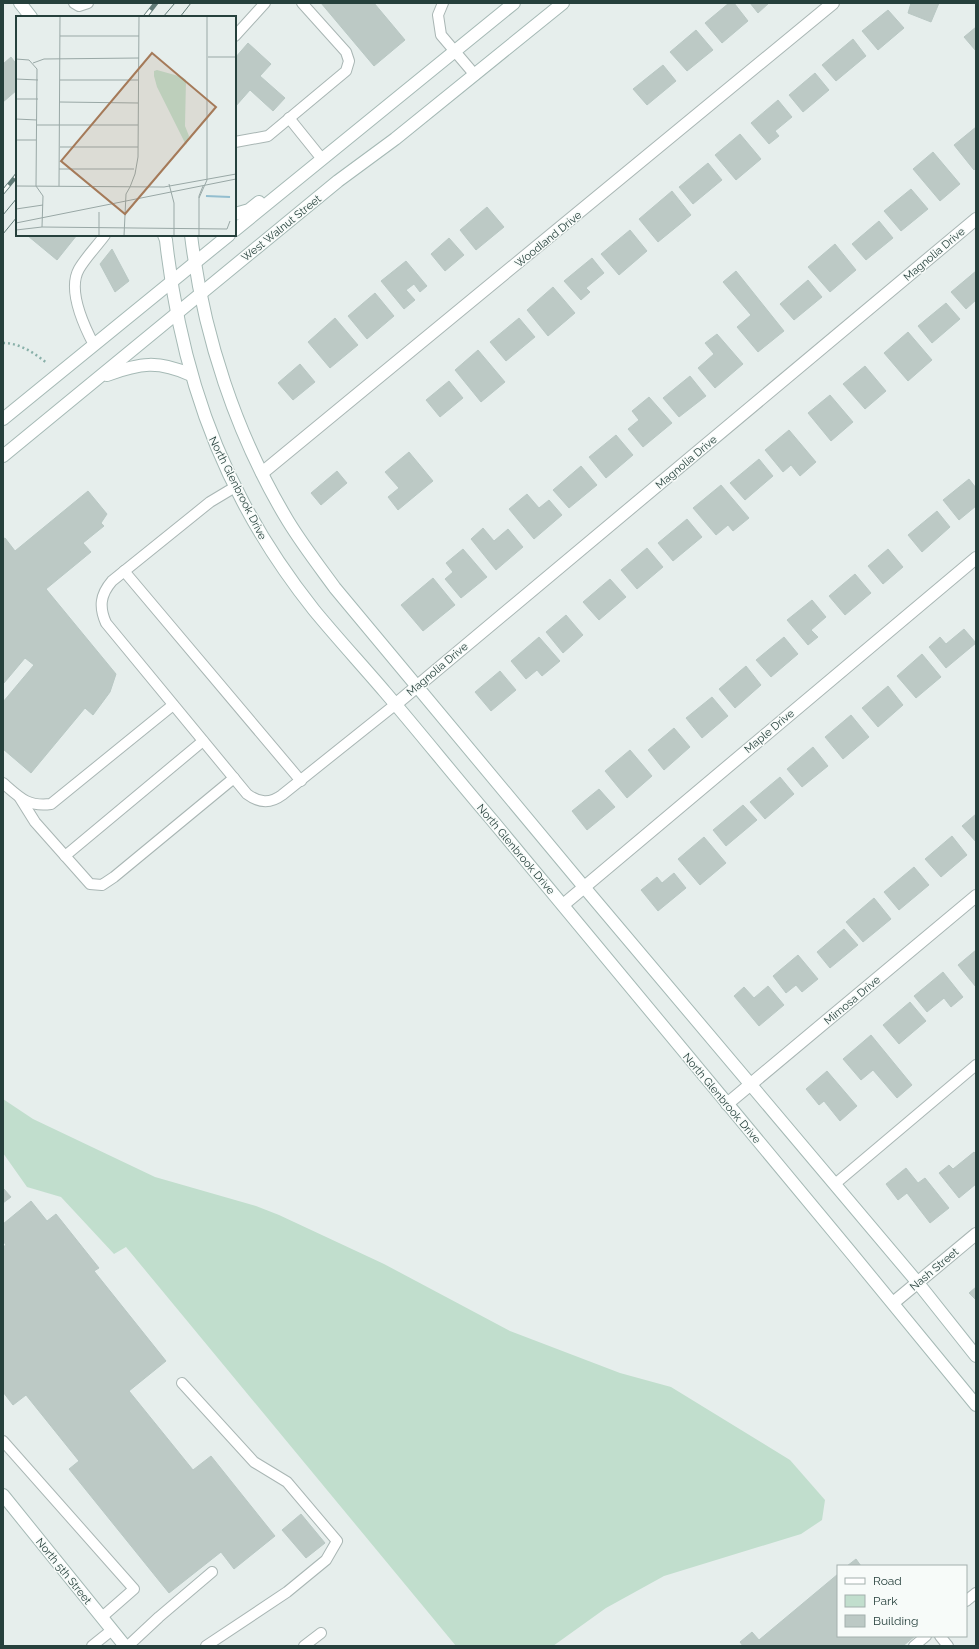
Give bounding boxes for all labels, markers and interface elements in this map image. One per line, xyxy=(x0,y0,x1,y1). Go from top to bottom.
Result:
inset map xyxy=(16,16,236,236)
street label: West Walnut Street xyxy=(239,192,324,264)
street label: Woodland Drive xyxy=(512,208,585,270)
street label: Magnolia Drive xyxy=(901,225,968,284)
street label: Magnolia Drive xyxy=(653,433,720,492)
street label: North Glenbrook Drive xyxy=(206,435,269,542)
street label: Magnolia Drive xyxy=(404,640,471,699)
street label: Maple Drive xyxy=(742,706,797,756)
street label: North Glenbrook Drive xyxy=(474,802,558,898)
street label: Mimosa Drive xyxy=(822,973,883,1028)
street label: North Glenbrook Drive xyxy=(680,1051,764,1147)
street label: Nash Street xyxy=(907,1245,962,1293)
street label: North 5th Street xyxy=(33,1536,94,1607)
legend xyxy=(837,1565,967,1637)
text: Road xyxy=(873,1574,902,1588)
text: Park xyxy=(873,1594,898,1608)
text: Building xyxy=(873,1614,919,1628)

